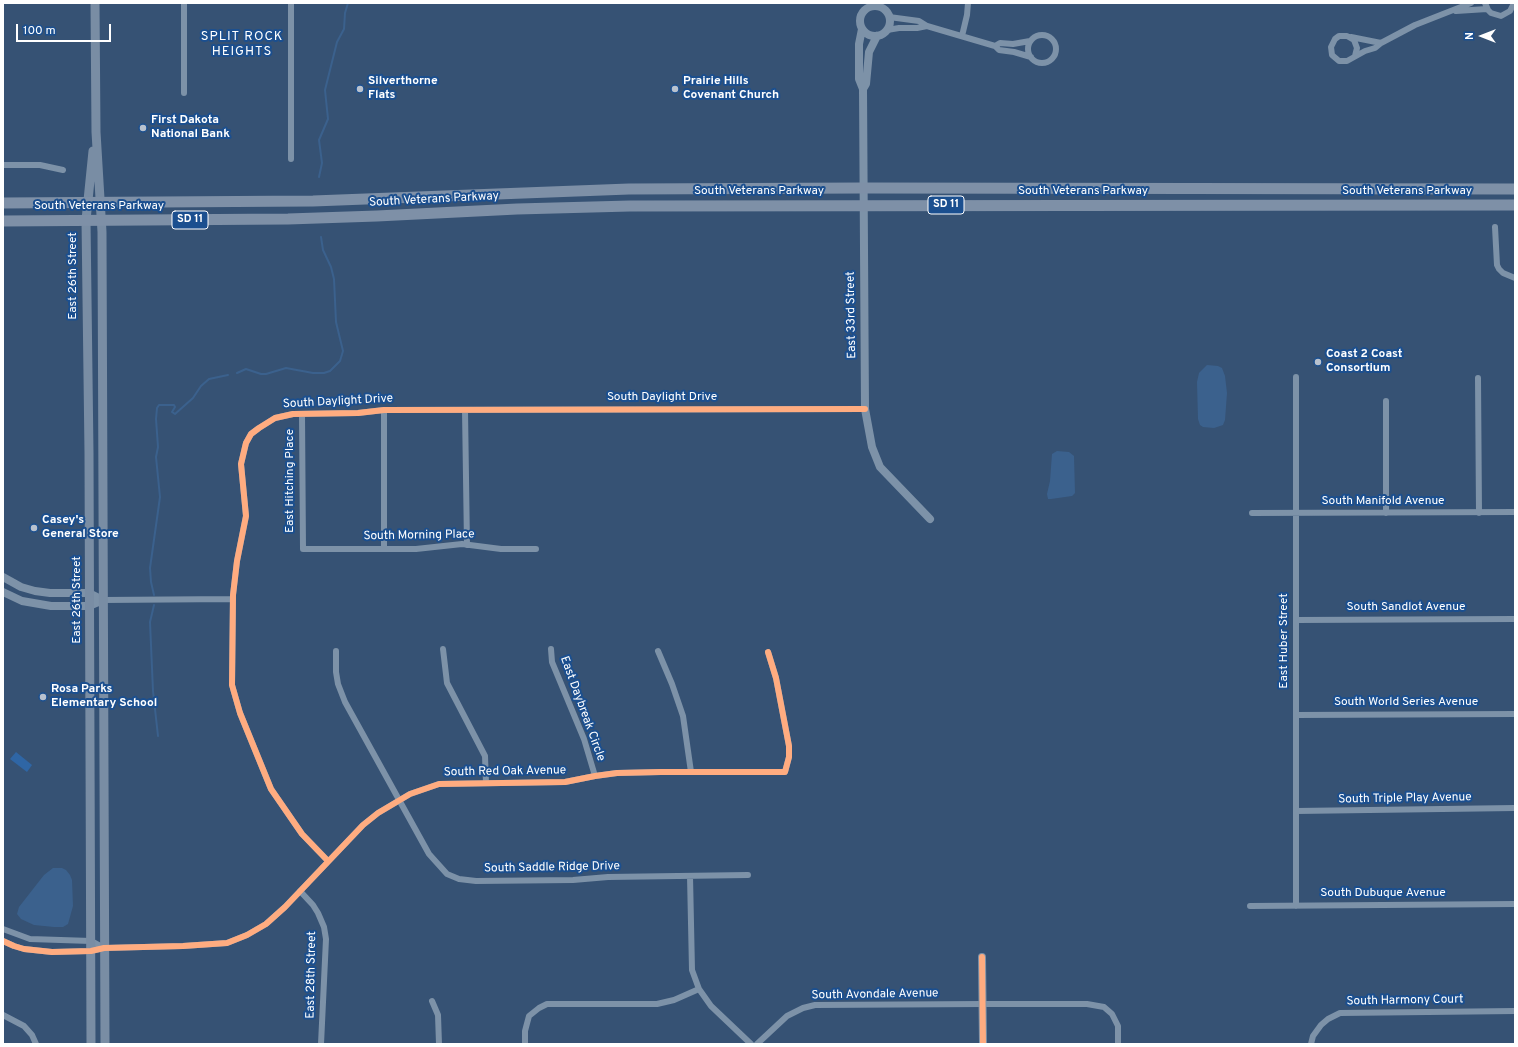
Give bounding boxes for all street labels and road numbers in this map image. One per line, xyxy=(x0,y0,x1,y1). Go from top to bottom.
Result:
street label: South Veterans Parkway xyxy=(694,185,824,199)
street label: South Veterans Parkway xyxy=(1018,185,1148,199)
street label: South Veterans Parkway xyxy=(1342,185,1472,199)
street label: South Veterans Parkway xyxy=(369,189,499,211)
road number: SD 11 xyxy=(928,196,964,214)
street label: South Veterans Parkway xyxy=(34,200,164,214)
road number: SD 11 xyxy=(172,211,208,229)
street label: East 26th Street xyxy=(67,232,81,320)
street label: East 33rd Street xyxy=(844,271,860,359)
street label: South Daylight Drive xyxy=(607,391,717,405)
street label: South Daylight Drive xyxy=(283,392,393,412)
street label: East Hitching Place xyxy=(284,429,298,533)
street label: South Manifold Avenue xyxy=(1321,495,1445,509)
street label: South Morning Place xyxy=(363,528,475,544)
street label: East 26th Street xyxy=(71,556,85,644)
street label: East Huber Street xyxy=(1278,593,1292,689)
street label: South Sandlot Avenue xyxy=(1347,601,1465,615)
street label: East Daybreak Circle xyxy=(556,655,608,763)
street label: South World Series Avenue xyxy=(1334,696,1478,710)
street label: South Red Oak Avenue xyxy=(444,764,566,780)
street label: South Triple Play Avenue xyxy=(1338,791,1472,807)
street label: South Saddle Ridge Drive xyxy=(484,860,620,876)
street label: South Dubuque Avenue xyxy=(1320,887,1446,901)
street label: East 28th Street xyxy=(304,931,320,1019)
street label: South Avondale Avenue xyxy=(811,987,939,1003)
street label: South Harmony Court xyxy=(1346,993,1464,1009)

